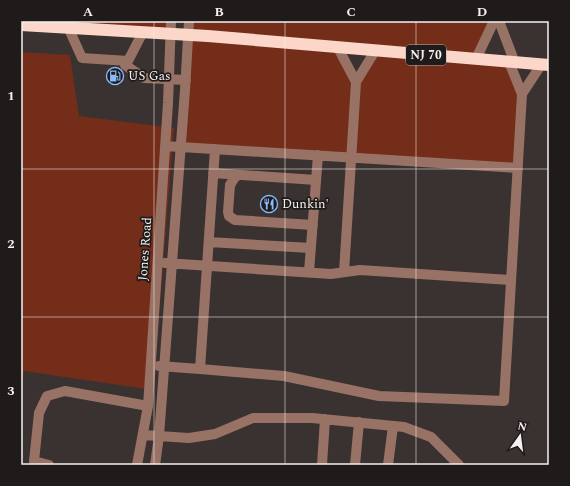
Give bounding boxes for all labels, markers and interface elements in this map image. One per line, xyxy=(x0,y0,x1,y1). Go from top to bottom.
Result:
text: A xyxy=(83,2,93,22)
text: B xyxy=(214,2,224,22)
text: C xyxy=(346,2,356,22)
text: D xyxy=(477,2,487,22)
road number: NJ 70 xyxy=(406,45,446,65)
fuel station icon: US Gas xyxy=(105,66,125,86)
place label: US Gas xyxy=(128,66,171,86)
text: 1 xyxy=(7,86,15,106)
restaurant icon: Dunkin' xyxy=(259,194,279,214)
place label: Dunkin' xyxy=(282,194,329,214)
street label: Jones Road xyxy=(133,216,157,282)
text: 2 xyxy=(7,234,15,254)
text: 3 xyxy=(7,381,15,401)
north arrow xyxy=(500,416,540,456)
text: N xyxy=(516,417,529,436)

